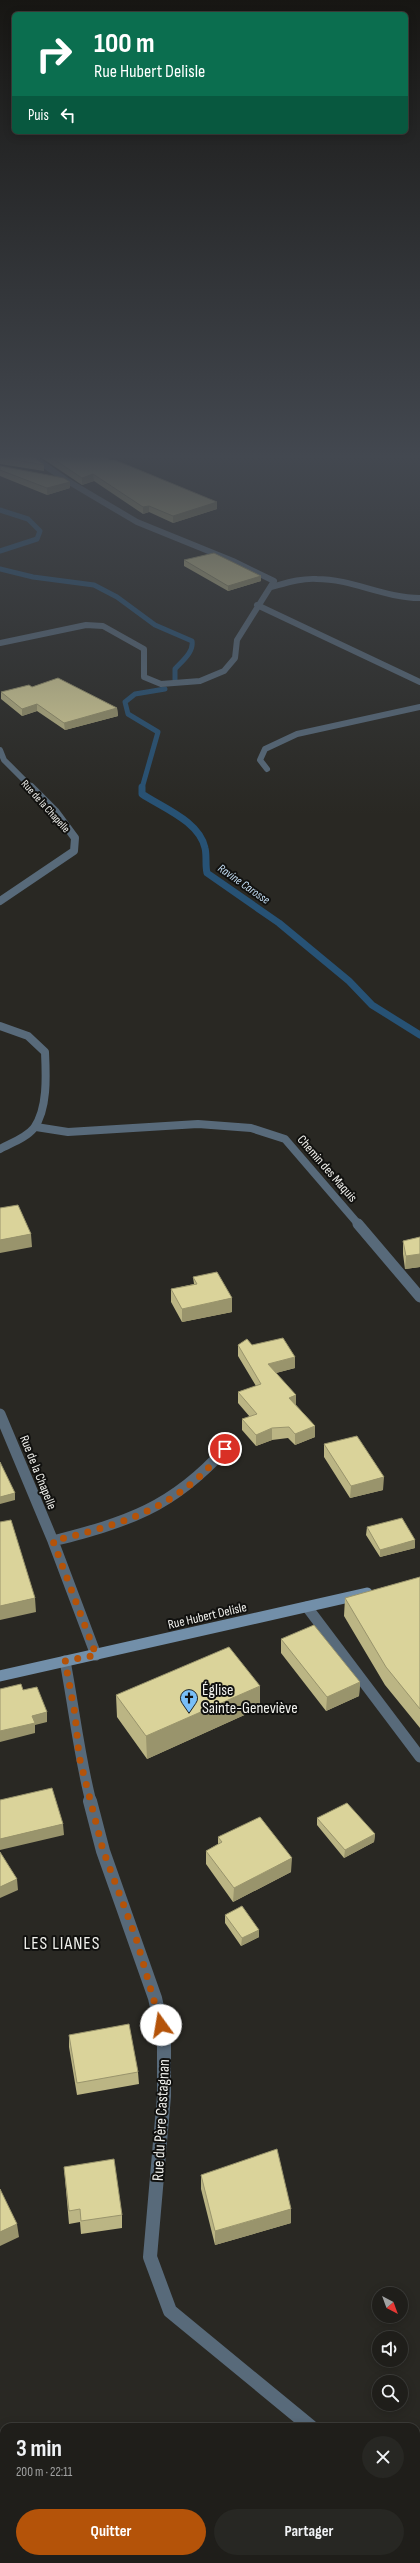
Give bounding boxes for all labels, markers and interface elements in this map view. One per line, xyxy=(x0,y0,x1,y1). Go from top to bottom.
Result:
text: 100 m xyxy=(94,27,155,60)
icon: right xyxy=(28,28,80,80)
text: Rue Hubert Delisle xyxy=(94,61,205,82)
icon: left xyxy=(57,104,79,126)
text: Puis xyxy=(28,106,49,125)
street label: Rue de la Chapelle xyxy=(19,777,73,835)
water label: Ravine Carosse xyxy=(215,861,273,908)
street label: Chemin des Maquis xyxy=(294,1132,361,1206)
pin xyxy=(208,1432,242,1466)
street label: Rue de la Chapelle xyxy=(16,1433,60,1512)
icon: arrive xyxy=(214,1438,236,1460)
street label: Rue Hubert Delisle xyxy=(166,1599,248,1633)
place label: Église Sainte-Geneviève xyxy=(202,1681,298,1718)
church icon: Église Sainte-Geneviève xyxy=(179,1688,199,1713)
district label: LES LIANES xyxy=(24,1933,100,1954)
position arrow xyxy=(140,2004,182,2046)
street label: Rue du Père Castagnan xyxy=(149,2059,174,2182)
north arrow xyxy=(372,2287,408,2323)
map controls xyxy=(372,2287,408,2411)
button: sound xyxy=(372,2331,408,2367)
button: search xyxy=(372,2375,408,2411)
text: 3 min xyxy=(16,2434,62,2463)
button: close xyxy=(362,2436,404,2478)
text: 200 m · 22:11 xyxy=(16,2464,72,2480)
button: Quitter xyxy=(16,2509,206,2555)
button: Partager xyxy=(214,2509,404,2555)

